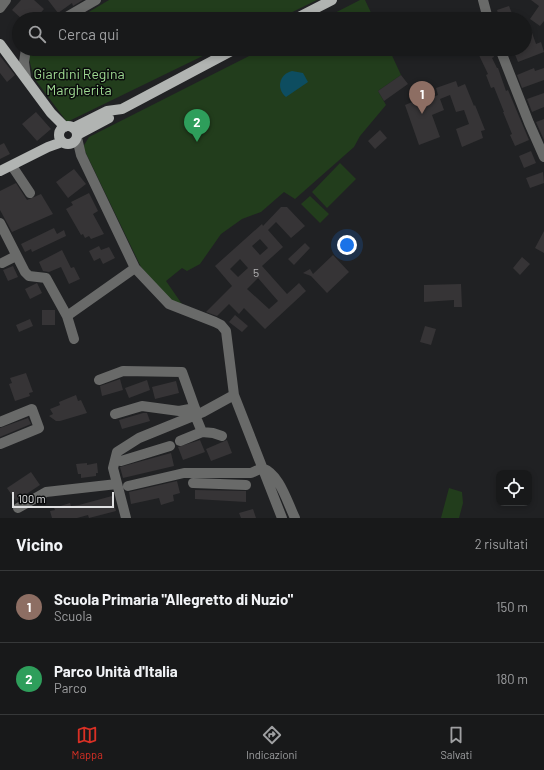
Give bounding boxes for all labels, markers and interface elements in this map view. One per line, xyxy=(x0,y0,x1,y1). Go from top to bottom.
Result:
search box xyxy=(12,12,532,56)
icon: search xyxy=(26,23,48,45)
text: Cerca qui xyxy=(58,25,119,43)
park label: Giardini Regina Margherita xyxy=(33,65,125,98)
pin: 1 xyxy=(409,81,435,114)
pin: 2 xyxy=(184,109,210,142)
your location xyxy=(337,235,357,255)
house number: 5 xyxy=(253,265,259,279)
map controls xyxy=(496,470,532,506)
button: locate xyxy=(496,470,532,506)
scale bar xyxy=(12,490,114,509)
text: 100 m xyxy=(18,492,46,505)
text: Vicino xyxy=(16,534,63,554)
text: 2 risultati xyxy=(475,536,528,552)
text: Scuola Primaria "Allegretto di Nuzio" xyxy=(54,590,293,608)
text: 1 xyxy=(27,599,31,615)
text: 150 m xyxy=(496,599,528,615)
text: Scuola xyxy=(54,608,92,624)
text: Parco Unità d'Italia xyxy=(54,662,178,680)
text: 2 xyxy=(25,671,33,687)
text: 180 m xyxy=(496,671,528,687)
text: Parco xyxy=(54,680,87,696)
tab: Mappa xyxy=(72,724,103,761)
tab: Indicazioni xyxy=(246,724,297,761)
tab: Salvati xyxy=(440,724,472,761)

